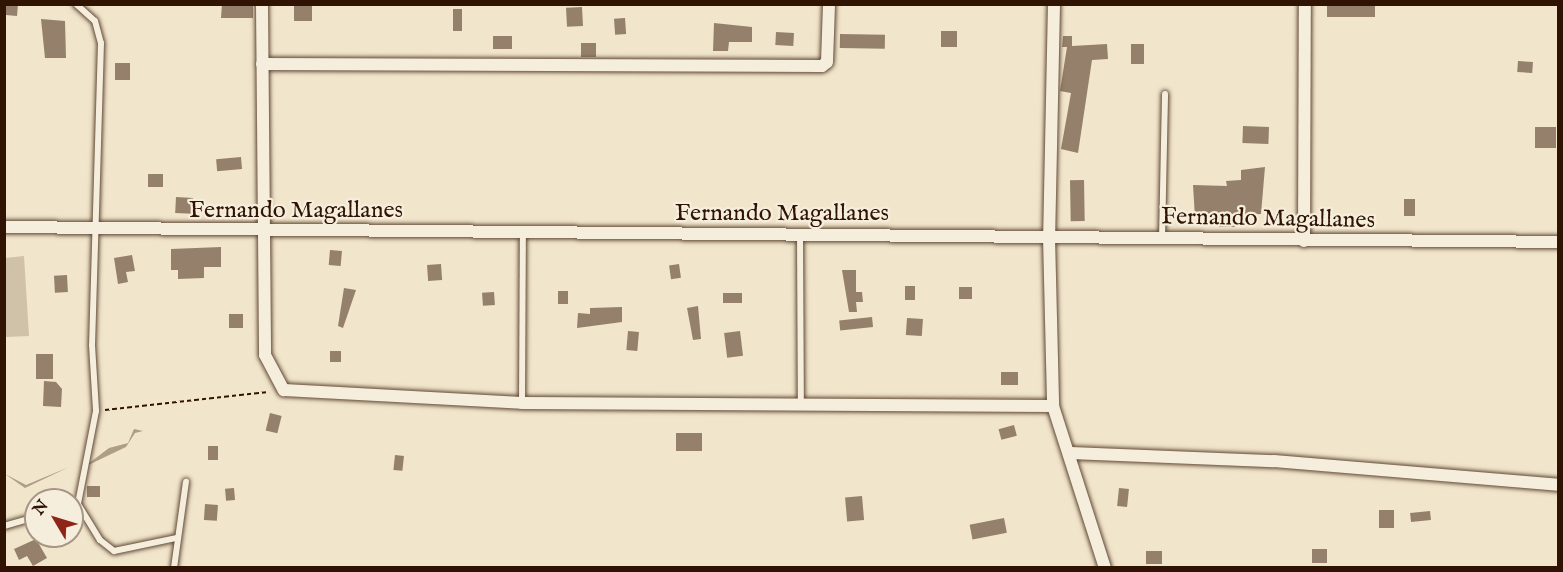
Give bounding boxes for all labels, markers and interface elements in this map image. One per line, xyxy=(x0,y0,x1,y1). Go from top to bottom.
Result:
street label: Fernando Magallanes xyxy=(189,197,403,225)
street label: Fernando Magallanes xyxy=(675,200,889,228)
street label: Fernando Magallanes xyxy=(1161,203,1375,235)
north arrow xyxy=(24,488,84,548)
text: N xyxy=(29,497,54,520)

